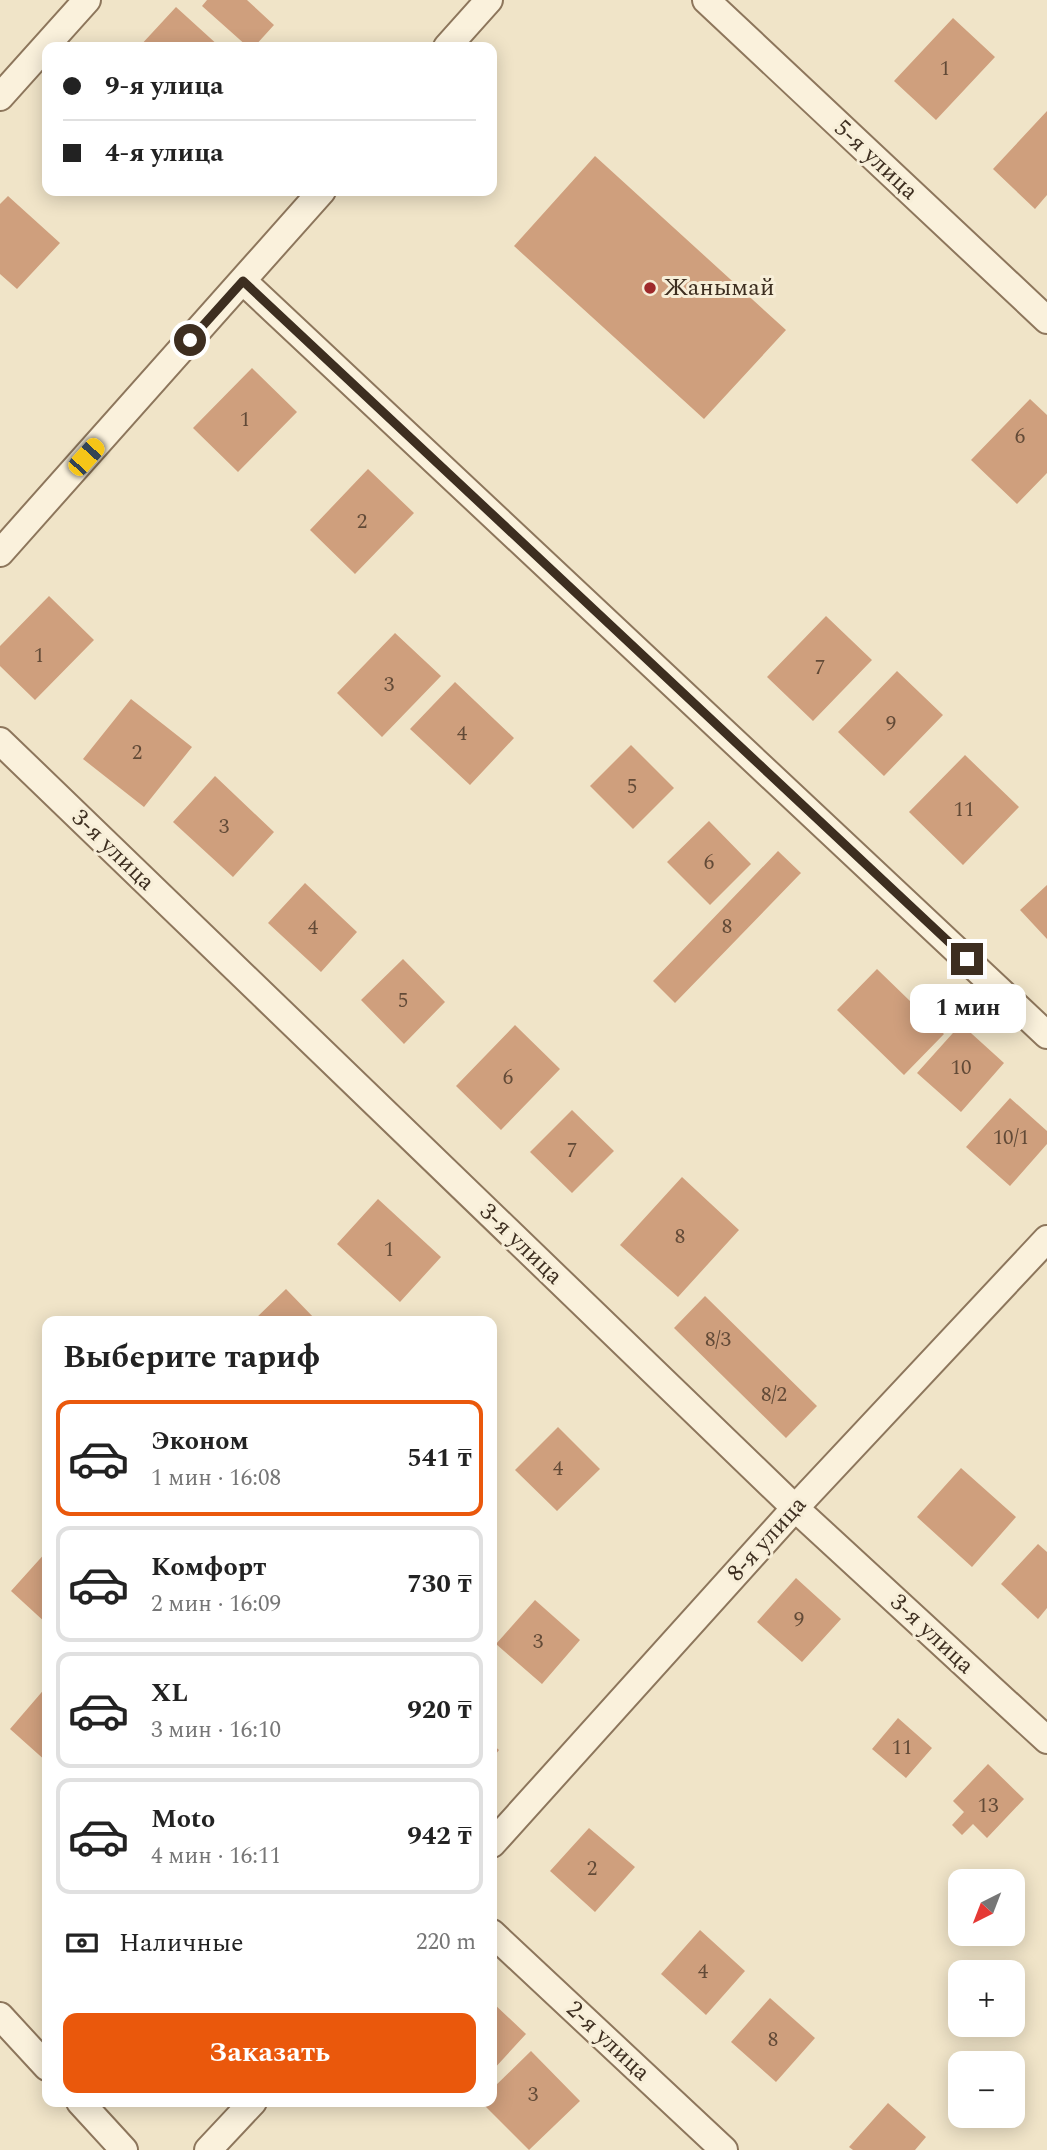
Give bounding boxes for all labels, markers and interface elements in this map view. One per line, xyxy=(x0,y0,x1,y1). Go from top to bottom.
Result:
house number: 1 xyxy=(940,53,950,85)
text: 9-я улица xyxy=(105,66,224,106)
street label: 5-я улица xyxy=(825,111,927,209)
text: 4-я улица xyxy=(105,133,224,173)
place label: Жанымай xyxy=(664,270,774,306)
marker: Жанымай xyxy=(642,280,658,296)
route start xyxy=(174,324,206,356)
house number: 1 xyxy=(240,404,250,436)
house number: 6 xyxy=(1015,421,1025,453)
car xyxy=(65,434,108,480)
house number: 2 xyxy=(357,506,367,538)
house number: 1 xyxy=(34,640,44,672)
house number: 7 xyxy=(815,652,825,684)
house number: 3 xyxy=(384,669,395,701)
house number: 9 xyxy=(886,708,896,740)
house number: 4 xyxy=(457,718,468,750)
house number: 2 xyxy=(132,737,142,769)
house number: 5 xyxy=(627,771,637,803)
house number: 11 xyxy=(954,794,975,826)
street label: 3-я улица xyxy=(63,801,163,899)
house number: 3 xyxy=(219,811,230,843)
house number: 6 xyxy=(704,847,714,879)
house number: 8 xyxy=(722,911,732,943)
house number: 4 xyxy=(308,912,319,944)
route end xyxy=(951,943,983,975)
callout: 1 мин xyxy=(909,984,1025,1032)
house number: 5 xyxy=(398,985,408,1017)
text: 1 мин xyxy=(936,991,1000,1026)
house number: 10 xyxy=(951,1052,972,1084)
house number: 6 xyxy=(503,1062,513,1094)
house number: 10/1 xyxy=(993,1122,1029,1154)
house number: 7 xyxy=(567,1135,577,1167)
street label: 3-я улица xyxy=(471,1195,571,1293)
house number: 8 xyxy=(675,1221,685,1253)
house number: 1 xyxy=(384,1234,394,1266)
house number: 8/3 xyxy=(705,1324,732,1356)
text: Выберите тариф xyxy=(63,1333,320,1382)
house number: 8/2 xyxy=(761,1379,787,1411)
text: Эконом xyxy=(151,1421,249,1461)
icon: car xyxy=(67,1427,130,1490)
text: 541 ₸ xyxy=(407,1438,472,1478)
house number: 4 xyxy=(553,1453,564,1485)
text: 1 мин · 16:08 xyxy=(151,1461,281,1496)
street label: 8-я улица xyxy=(719,1488,816,1590)
text: Комфорт xyxy=(151,1547,266,1587)
icon: car xyxy=(67,1553,130,1616)
text: 730 ₸ xyxy=(407,1564,472,1604)
street label: 3-я улица xyxy=(881,1585,983,1683)
text: 2 мин · 16:09 xyxy=(151,1587,281,1622)
house number: 9 xyxy=(794,1604,804,1636)
house number: 3 xyxy=(533,1626,544,1658)
text: XL xyxy=(151,1673,188,1713)
icon: car xyxy=(67,1679,130,1742)
text: 920 ₸ xyxy=(407,1690,472,1730)
text: 3 мин · 16:10 xyxy=(151,1713,281,1748)
house number: 11 xyxy=(892,1732,913,1764)
house number: 13 xyxy=(978,1790,999,1822)
text: Moto xyxy=(151,1799,215,1839)
icon: car xyxy=(67,1805,130,1868)
text: 942 ₸ xyxy=(407,1816,472,1856)
text: 4 мин · 16:11 xyxy=(151,1839,281,1874)
house number: 2 xyxy=(587,1853,597,1885)
north arrow xyxy=(948,1869,1026,1946)
map controls xyxy=(948,1869,1025,2128)
text: Наличные xyxy=(119,1923,244,1963)
icon: cash xyxy=(63,1924,101,1962)
text: 220 m xyxy=(416,1925,476,1960)
house number: 4 xyxy=(698,1956,709,1988)
button: + xyxy=(948,1960,1025,2037)
street label: 2-я улица xyxy=(557,1992,659,2090)
button: Заказать xyxy=(63,2013,476,2093)
house number: 8 xyxy=(768,2024,778,2056)
button: − xyxy=(948,2051,1025,2128)
house number: 3 xyxy=(528,2079,539,2111)

